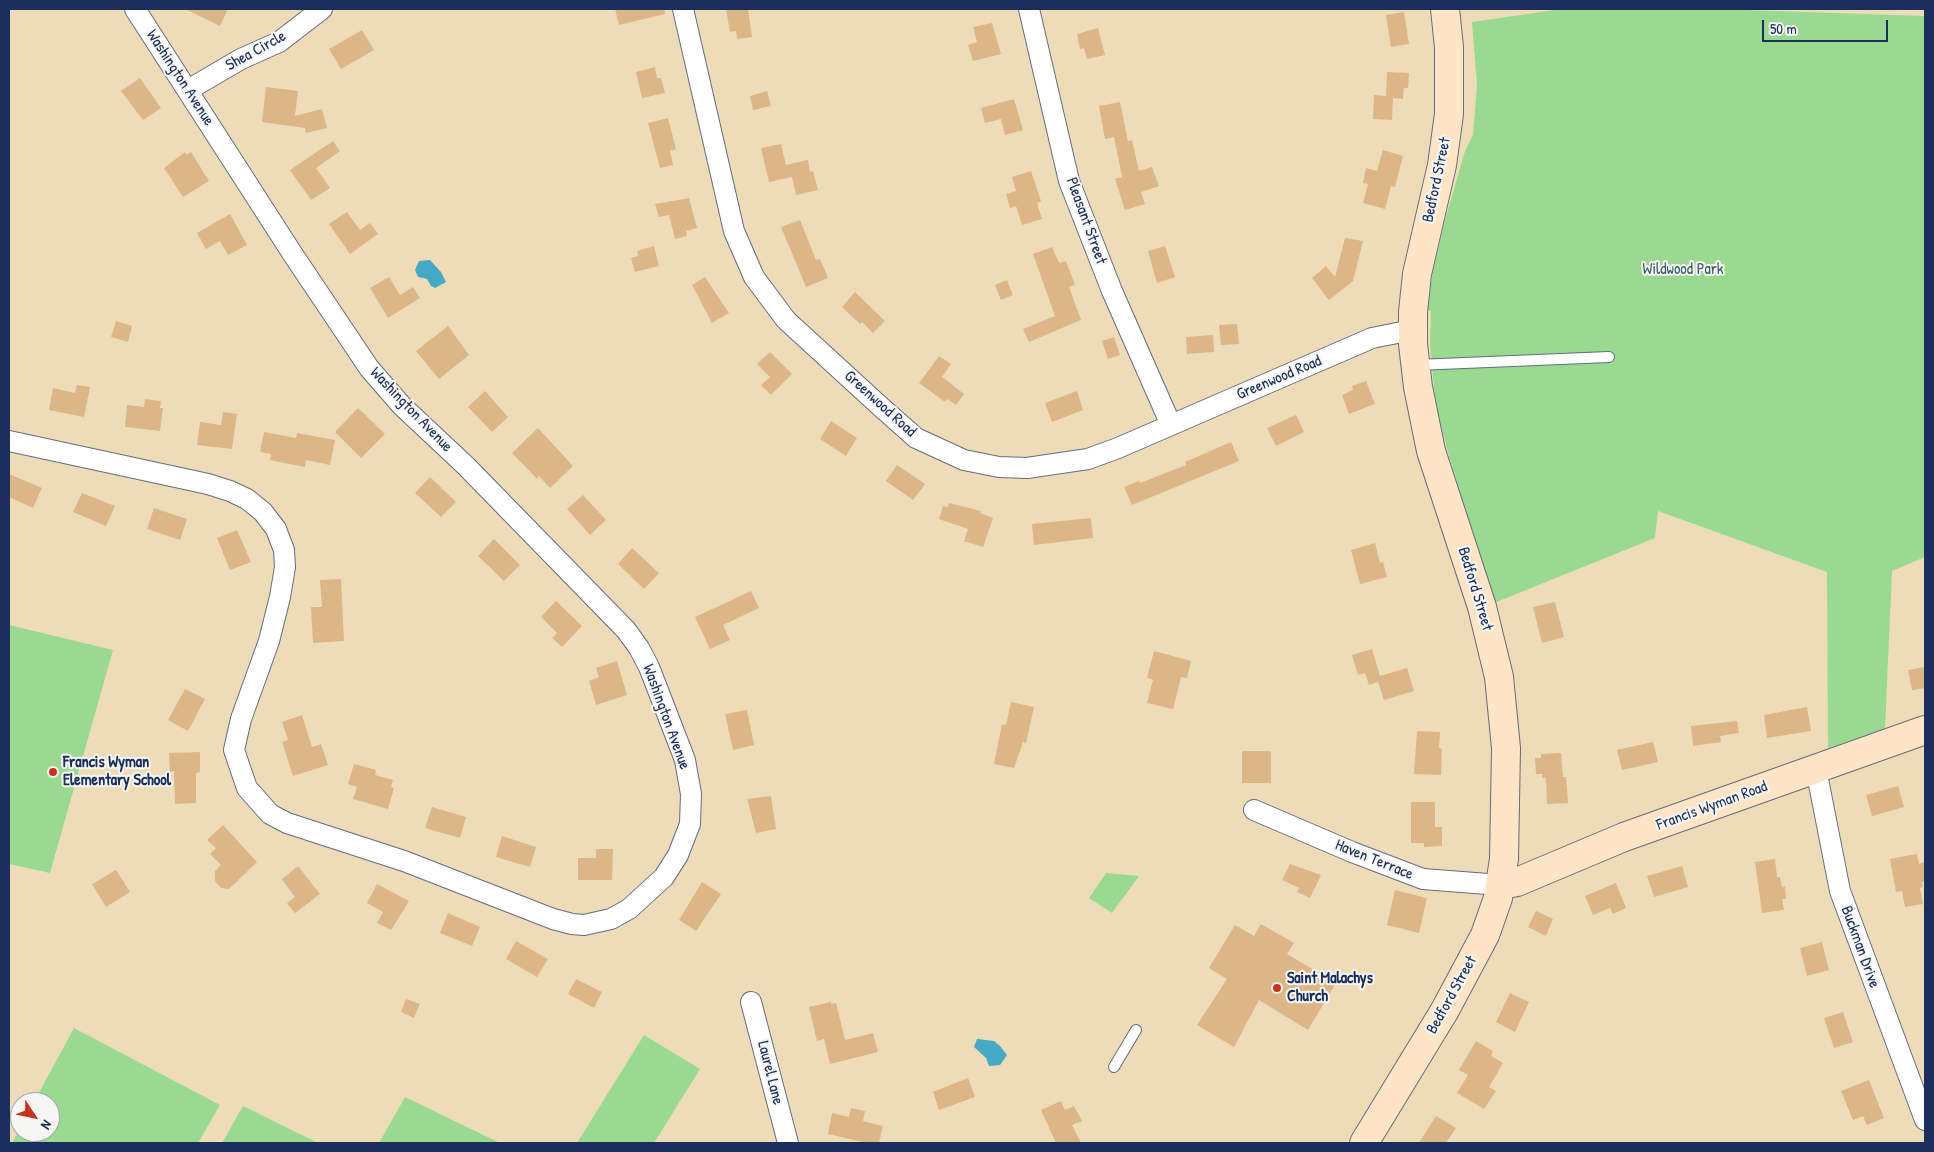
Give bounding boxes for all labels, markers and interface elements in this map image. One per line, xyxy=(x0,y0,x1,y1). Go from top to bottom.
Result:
scale bar xyxy=(1764,10,1890,42)
text: 50 m xyxy=(1770,18,1797,39)
street label: Washington Avenue xyxy=(142,26,218,130)
street label: Shea Circle xyxy=(223,27,289,75)
street label: Bedford Street xyxy=(1419,136,1455,224)
street label: Pleasant Street xyxy=(1061,175,1111,267)
park label: Wildwood Park xyxy=(1643,260,1723,280)
street label: Greenwood Road xyxy=(1234,352,1324,404)
street label: Washington Avenue xyxy=(366,364,456,456)
street label: Greenwood Road xyxy=(840,367,920,441)
street label: Bedford Street xyxy=(1453,545,1497,633)
street label: Washington Avenue xyxy=(638,662,694,772)
place label: Francis Wyman Elementary School xyxy=(63,753,171,791)
marker: Francis Wyman Elementary School xyxy=(47,766,59,778)
street label: Francis Wyman Road xyxy=(1654,777,1770,835)
street label: Haven Terrace xyxy=(1332,836,1416,884)
street label: Buckman Drive xyxy=(1836,904,1884,990)
street label: Bedford Street xyxy=(1423,953,1481,1037)
place label: Saint Malachys Church xyxy=(1287,969,1373,1007)
marker: Saint Malachys Church xyxy=(1271,982,1283,994)
street label: Laurel Lane xyxy=(753,1039,787,1107)
north arrow xyxy=(10,1092,60,1142)
text: N xyxy=(37,1117,57,1134)

